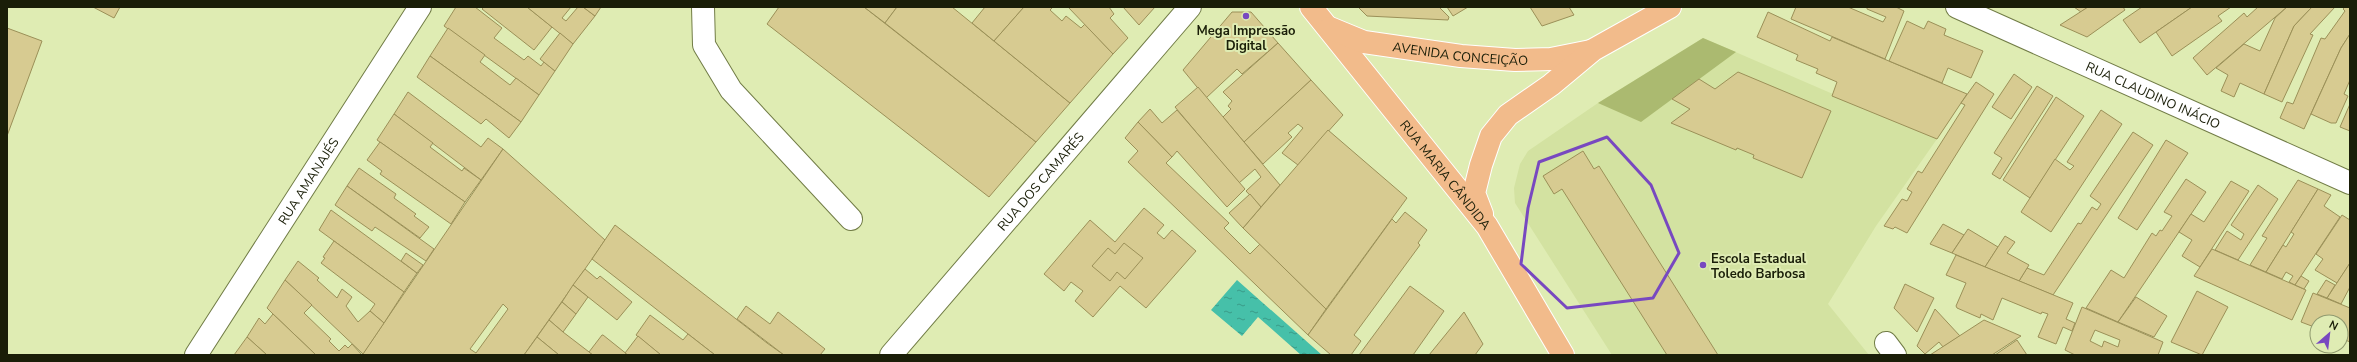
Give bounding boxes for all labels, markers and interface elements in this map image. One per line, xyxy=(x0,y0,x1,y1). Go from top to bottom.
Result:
marker: Mega Impressão Digital xyxy=(1241,11,1251,21)
place label: Mega Impressão Digital xyxy=(1197,22,1295,55)
street label: AVENIDA CONCEIÇÃO xyxy=(1391,38,1528,70)
street label: RUA CLAUDINO INÁCIO xyxy=(2083,58,2223,134)
street label: RUA MARIA CÂNDIDA xyxy=(1395,117,1495,234)
street label: RUA DOS CAMARÉS xyxy=(994,129,1088,235)
street label: RUA AMANAJÉS xyxy=(274,135,344,228)
place label: Escola Estadual Toledo Barbosa xyxy=(1711,250,1807,283)
marker: Escola Estadual Toledo Barbosa xyxy=(1698,260,1708,270)
north arrow xyxy=(2309,314,2349,354)
text: N xyxy=(2326,317,2341,334)

